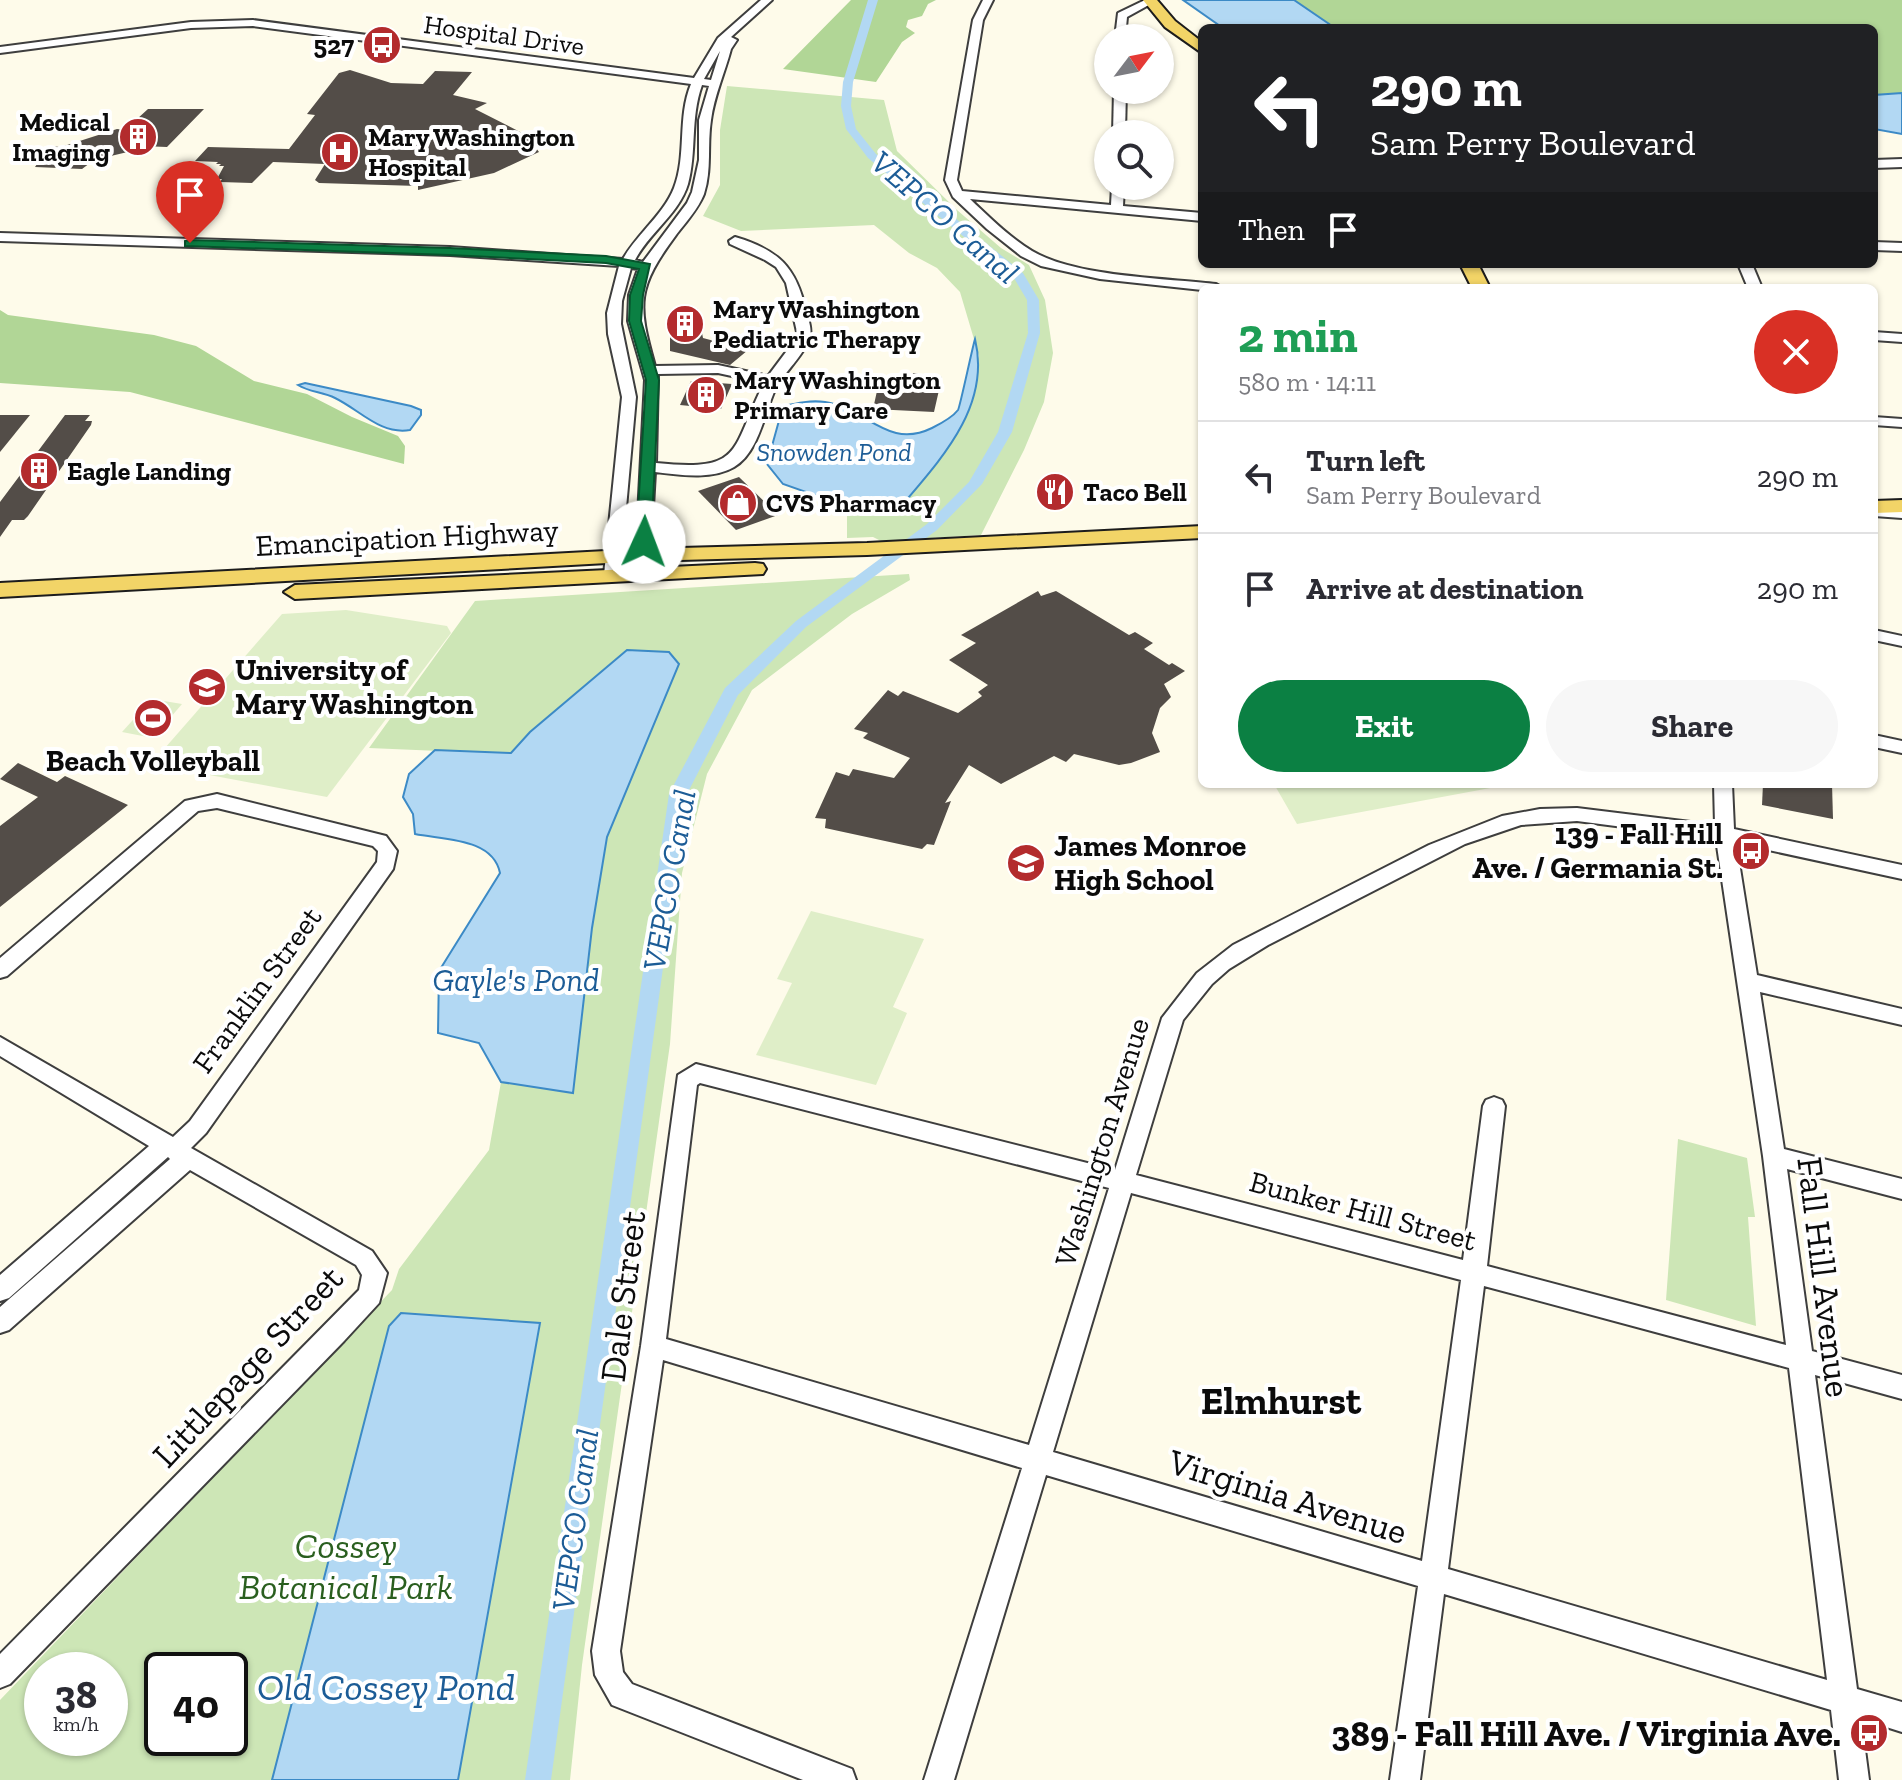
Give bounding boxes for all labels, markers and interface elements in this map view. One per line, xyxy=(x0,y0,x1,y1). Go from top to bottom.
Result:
street label: Hospital Drive xyxy=(422,8,586,62)
bus stop icon: 527 xyxy=(361,24,403,66)
north arrow xyxy=(1094,24,1174,104)
map controls xyxy=(1094,24,1174,200)
place label: 527 xyxy=(314,29,354,61)
text: 290 m xyxy=(1370,53,1522,120)
icon: left xyxy=(1238,56,1342,160)
place label: Medical Imaging xyxy=(12,106,110,168)
building icon: Medical Imaging xyxy=(117,116,159,158)
button: search xyxy=(1094,120,1174,200)
place label: Mary Washington Hospital xyxy=(368,121,575,183)
text: Sam Perry Boulevard xyxy=(1370,121,1695,164)
hospital icon: Mary Washington Hospital xyxy=(319,131,361,173)
water label: VEPCO Canal xyxy=(863,143,1027,291)
pin xyxy=(156,161,224,243)
icon: arrive xyxy=(168,173,212,217)
icon: arrive xyxy=(1321,208,1365,252)
text: Then xyxy=(1238,212,1305,248)
place label: Mary Washington Pediatric Therapy xyxy=(713,293,921,355)
building icon: Mary Washington Pediatric Therapy xyxy=(664,303,706,345)
text: 2 min xyxy=(1238,307,1358,364)
button: close xyxy=(1754,310,1838,394)
place label: Mary Washington Primary Care xyxy=(734,364,941,426)
text: 580 m · 14:11 xyxy=(1238,366,1376,398)
building icon: Mary Washington Primary Care xyxy=(685,374,727,416)
water label: Snowden Pond xyxy=(756,436,912,468)
text: Turn left xyxy=(1306,443,1425,479)
building icon: Eagle Landing xyxy=(18,450,60,492)
place label: Eagle Landing xyxy=(67,455,231,487)
icon: left xyxy=(1238,455,1282,499)
text: 290 m xyxy=(1757,459,1838,495)
restaurant icon: Taco Bell xyxy=(1034,471,1076,513)
place label: Taco Bell xyxy=(1083,476,1187,508)
text: Sam Perry Boulevard xyxy=(1306,479,1541,511)
shop icon: CVS Pharmacy xyxy=(717,482,759,524)
place label: CVS Pharmacy xyxy=(766,487,937,519)
position arrow xyxy=(602,500,686,584)
street label: Emancipation Highway xyxy=(255,512,560,564)
icon: arrive xyxy=(1238,567,1282,611)
text: Arrive at destination xyxy=(1306,571,1583,607)
text: 290 m xyxy=(1757,571,1838,607)
place label: University of Mary Washington xyxy=(235,652,474,722)
school or university icon: University of Mary Washington xyxy=(186,666,228,708)
button: Exit xyxy=(1238,680,1530,772)
button: Share xyxy=(1546,680,1838,772)
sports icon: Beach Volleyball xyxy=(132,697,174,739)
place label: Beach Volleyball xyxy=(46,743,261,779)
water label: VEPCO Canal xyxy=(634,786,704,974)
place label: 139 - Fall Hill Ave. / Germania St. xyxy=(1472,816,1723,886)
place label: James Monroe High School xyxy=(1054,828,1246,898)
bus stop icon: 139 - Fall Hill Ave. / Germania St. xyxy=(1730,830,1772,872)
school or university icon: James Monroe High School xyxy=(1005,842,1047,884)
street label: Franklin Street xyxy=(185,900,329,1080)
water label: Gayle's Pond xyxy=(433,961,599,999)
street label: Washington Avenue xyxy=(1047,1013,1157,1271)
street label: Fall Hill Avenue xyxy=(1788,1154,1861,1400)
street label: Bunker Hill Street xyxy=(1246,1163,1480,1259)
street label: Dale Street xyxy=(591,1207,654,1384)
street label: Littlepage Street xyxy=(143,1256,352,1476)
district label: Elmhurst xyxy=(1201,1378,1362,1424)
water label: VEPCO Canal xyxy=(543,1427,607,1613)
street label: Virginia Avenue xyxy=(1163,1440,1412,1553)
park label: Cossey Botanical Park xyxy=(239,1524,453,1608)
speed limit sign: 40 xyxy=(144,1652,248,1756)
water label: Old Cossey Pond xyxy=(257,1664,515,1710)
text: 38 xyxy=(55,1670,97,1718)
text: km/h xyxy=(53,1712,99,1736)
place label: 389 - Fall Hill Ave. / Virginia Ave. xyxy=(1331,1712,1841,1755)
bus stop icon: 389 - Fall Hill Ave. / Virginia Ave. xyxy=(1848,1712,1890,1754)

